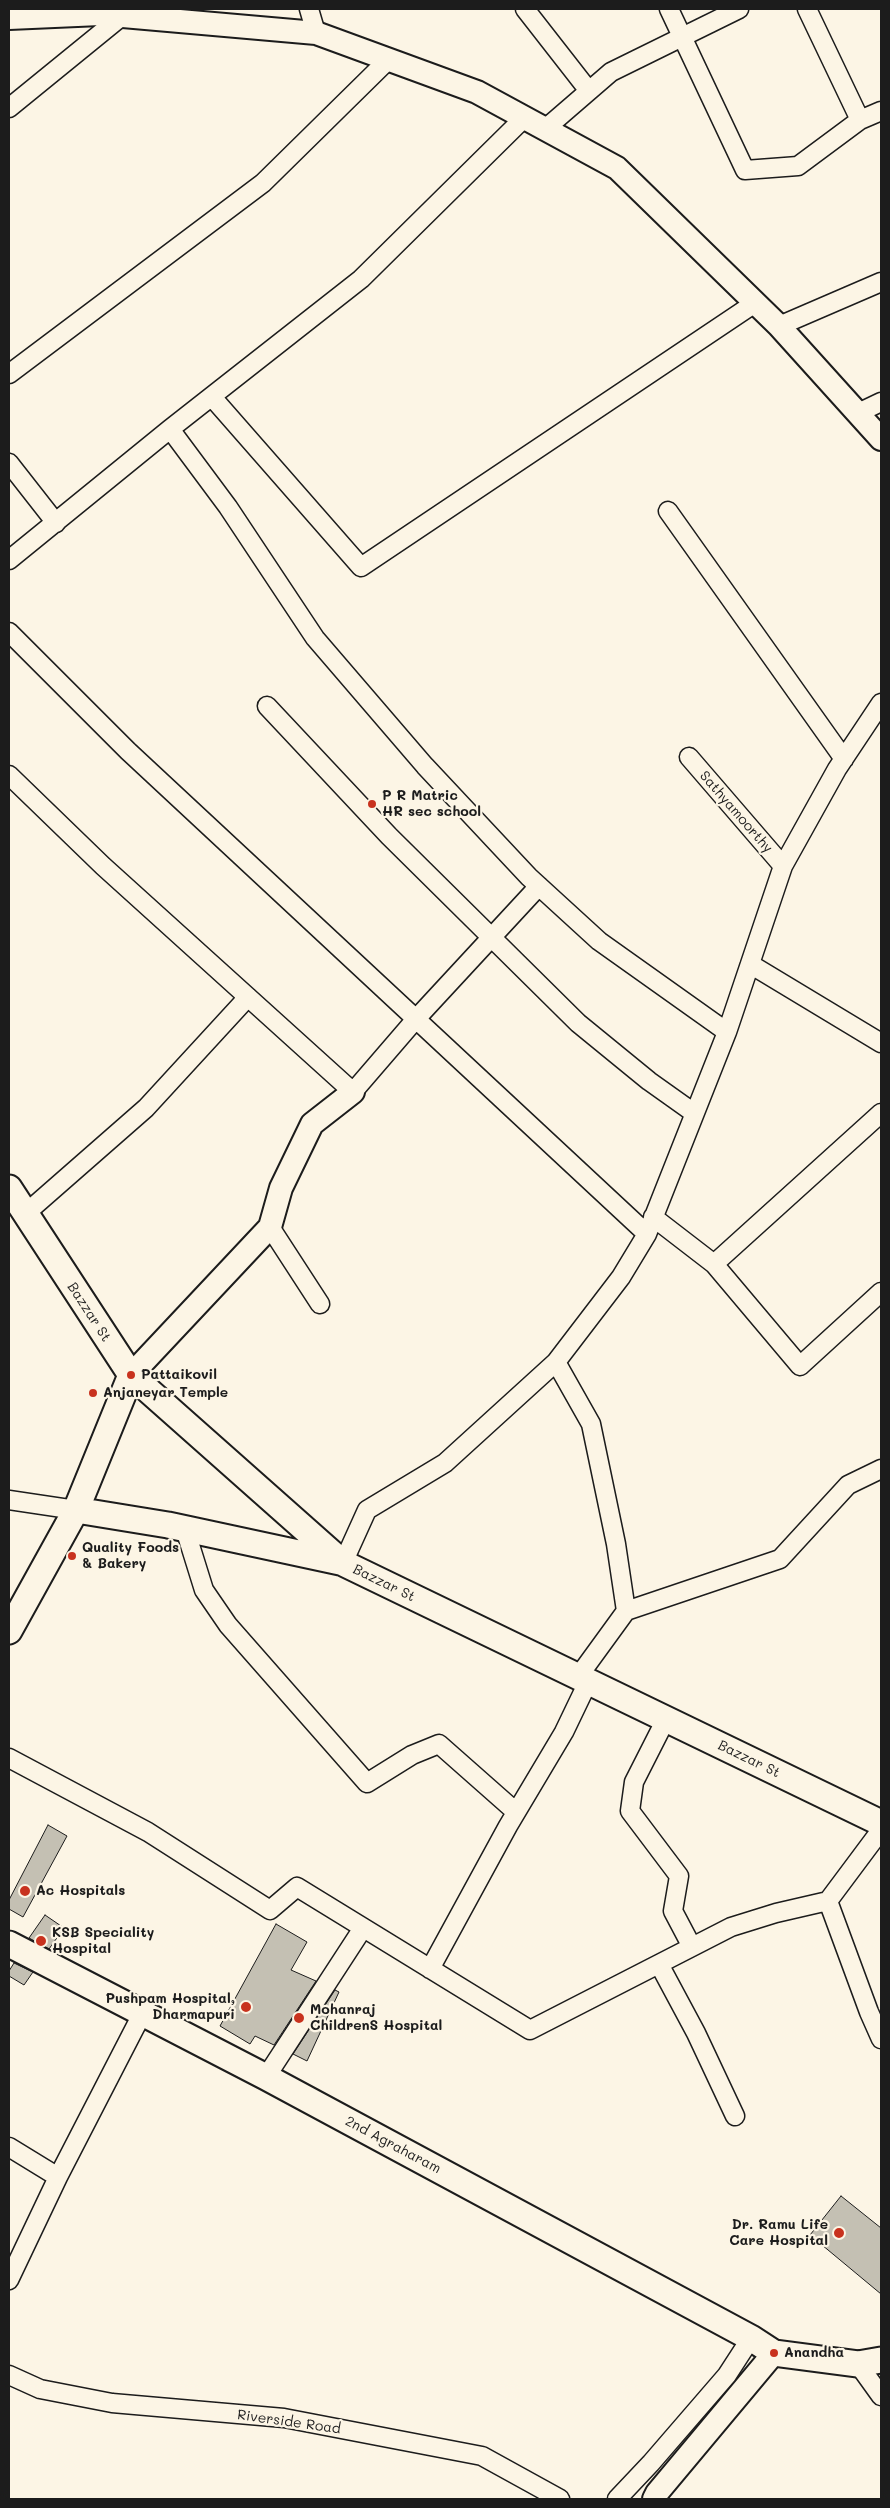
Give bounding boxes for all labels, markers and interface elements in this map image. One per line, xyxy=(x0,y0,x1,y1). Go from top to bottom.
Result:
street label: Sathyamoorthy xyxy=(696,768,776,856)
place label: P R Matric HR sec school xyxy=(382,788,481,820)
marker: P R Matric HR sec school xyxy=(366,798,378,810)
street label: Bazzar St xyxy=(64,1279,114,1345)
place label: Pattaikovil xyxy=(141,1367,217,1383)
marker: Pattaikovil xyxy=(125,1369,137,1381)
place label: Anjaneyar Temple xyxy=(103,1385,228,1401)
marker: Anjaneyar Temple xyxy=(87,1387,99,1399)
place label: Quality Foods & Bakery xyxy=(82,1540,179,1572)
marker: Quality Foods & Bakery xyxy=(66,1550,78,1562)
street label: Bazzar St xyxy=(350,1561,418,1605)
street label: Bazzar St xyxy=(715,1737,783,1781)
place label: Ac Hospitals xyxy=(36,1883,125,1899)
marker: Ac Hospitals xyxy=(18,1884,32,1898)
place label: KSB Speciality Hospital xyxy=(52,1925,154,1958)
marker: KSB Speciality Hospital xyxy=(34,1934,48,1948)
place label: Pushpam Hospital, Dharmapuri xyxy=(105,1991,235,2024)
marker: Pushpam Hospital, Dharmapuri xyxy=(239,2000,253,2014)
place label: Mohanraj ChildrenS Hospital xyxy=(310,2002,442,2034)
marker: Mohanraj ChildrenS Hospital xyxy=(292,2011,306,2025)
street label: 2nd Agraharam xyxy=(342,2113,444,2177)
place label: Dr. Ramu Life Care Hospital xyxy=(729,2217,828,2250)
marker: Dr. Ramu Life Care Hospital xyxy=(832,2226,846,2240)
place label: Anandha xyxy=(784,2345,844,2361)
marker: Anandha xyxy=(768,2347,780,2359)
street label: Riverside Road xyxy=(236,2406,342,2438)

